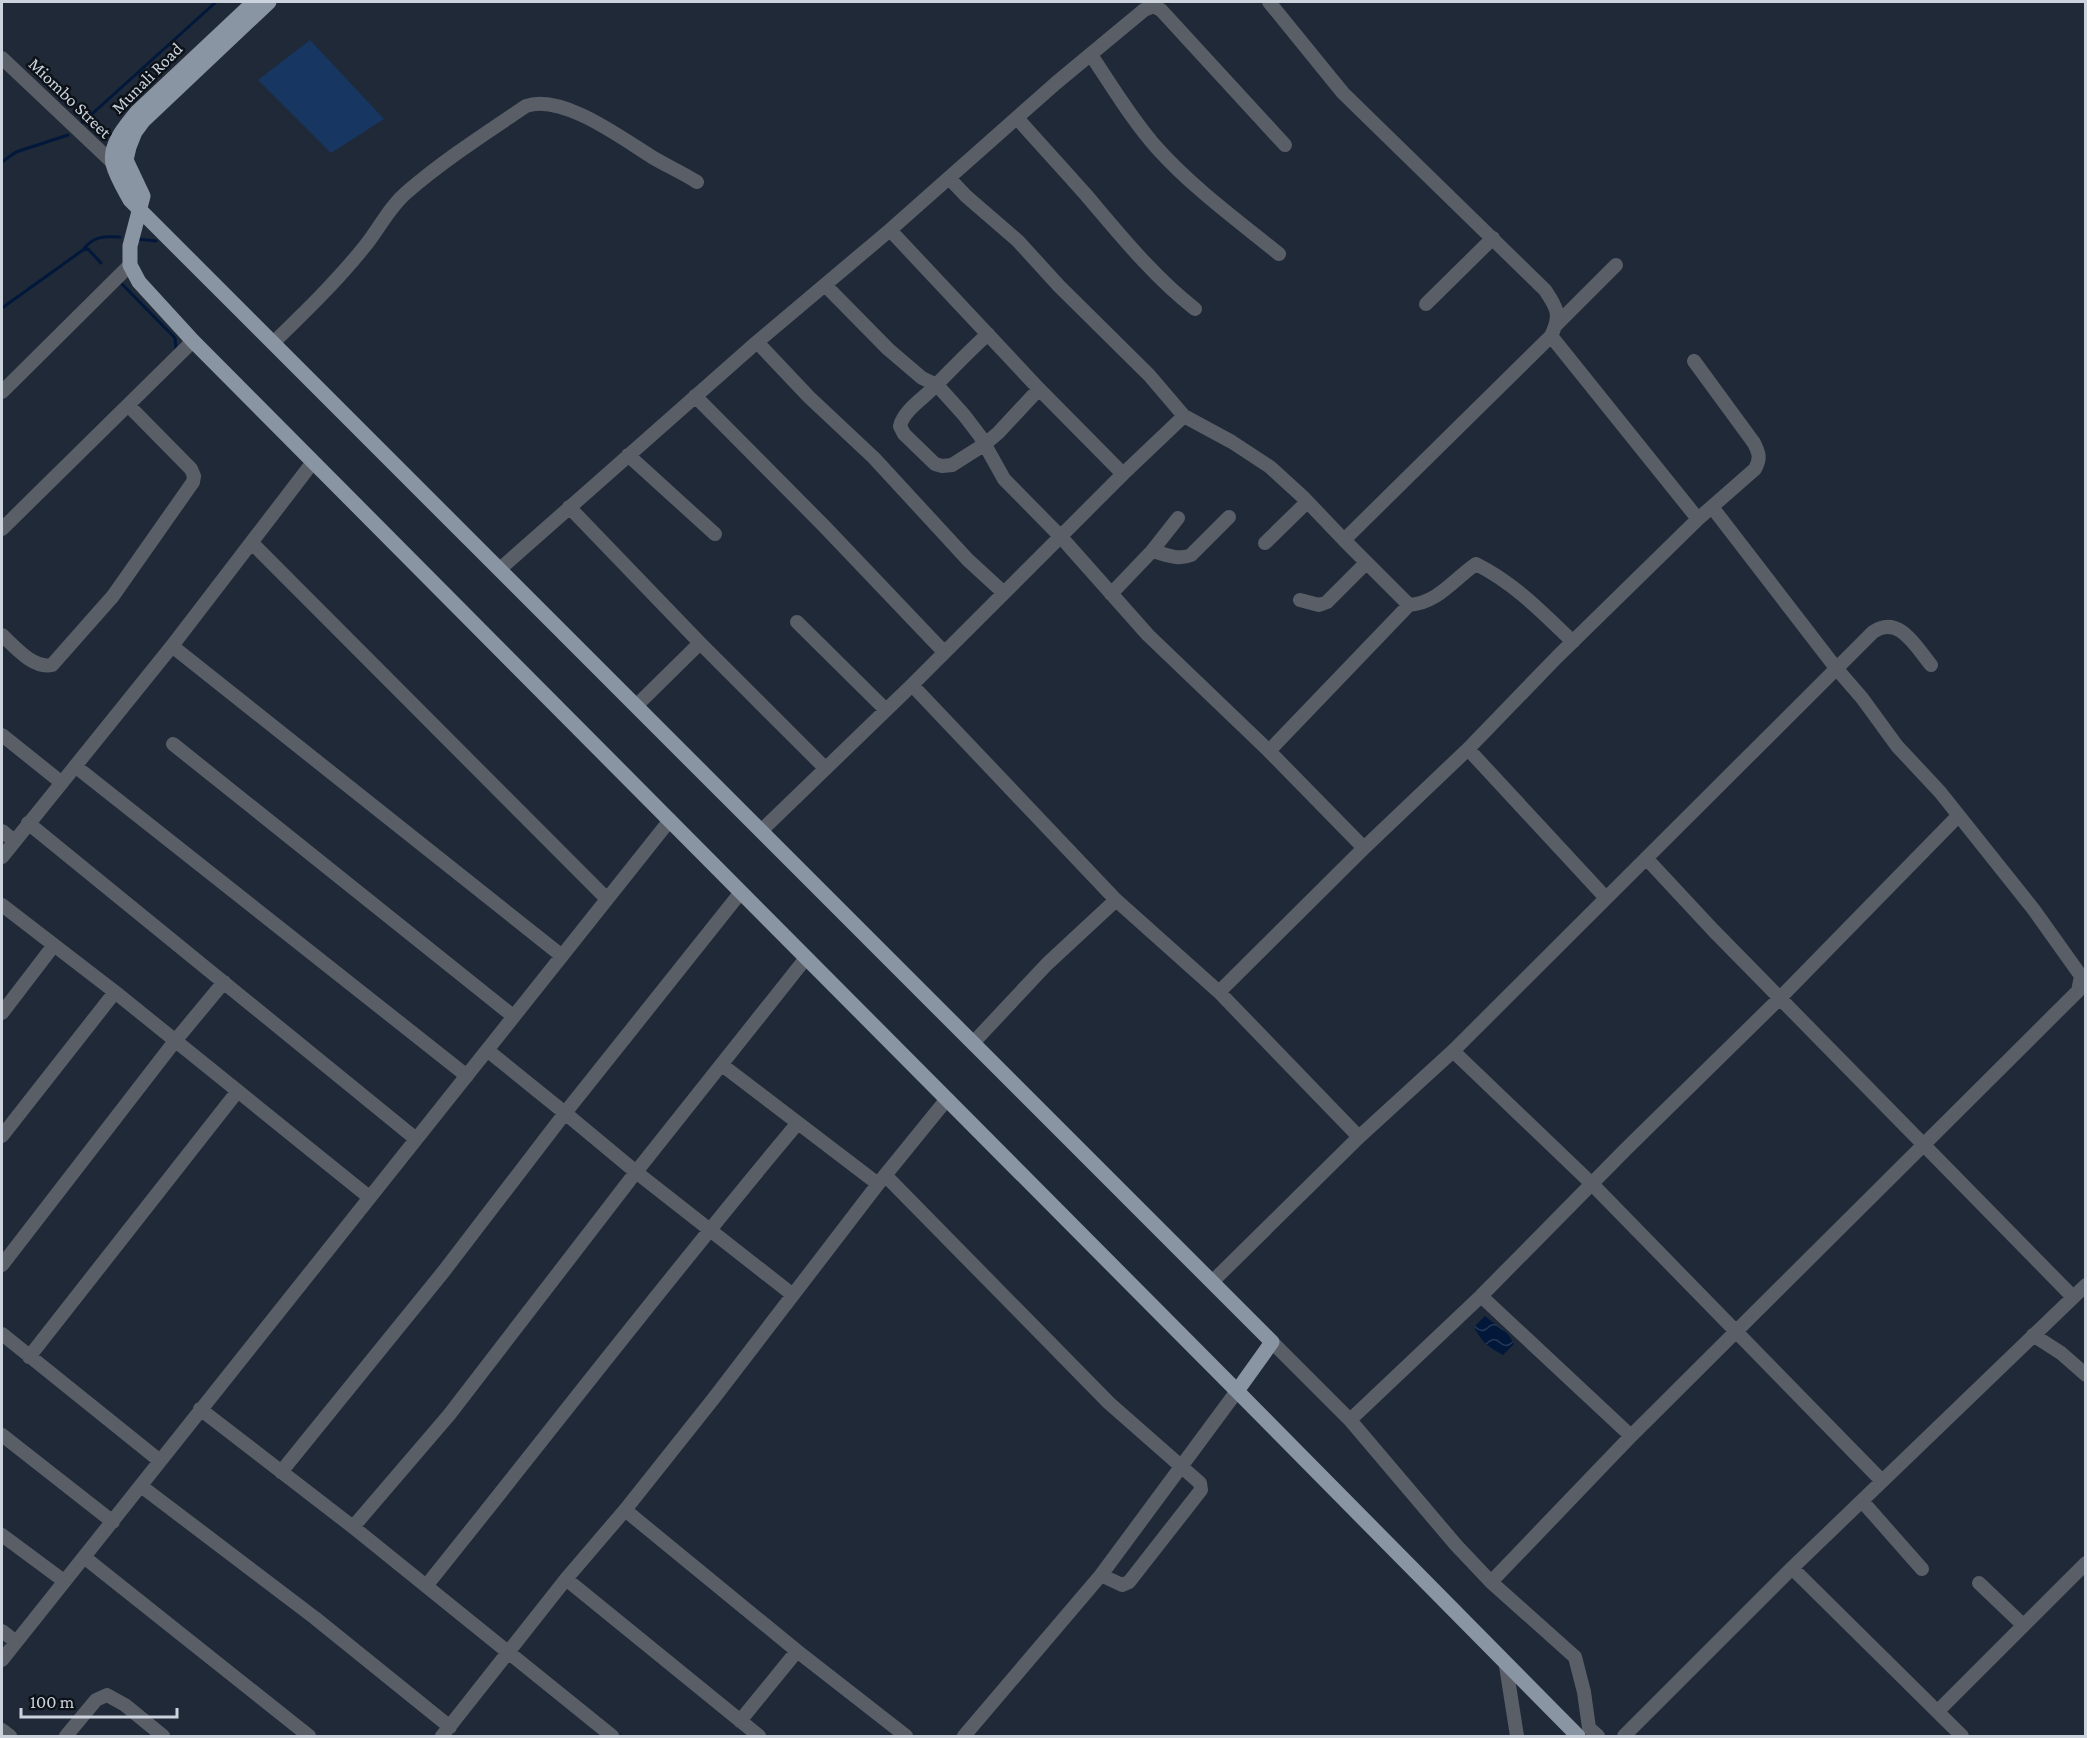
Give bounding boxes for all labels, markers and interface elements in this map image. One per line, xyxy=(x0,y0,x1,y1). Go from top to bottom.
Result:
street label: Munali Road xyxy=(107,38,187,118)
street label: Miombo Street xyxy=(25,54,116,143)
scale bar xyxy=(21,1681,177,1719)
text: 100 m xyxy=(30,1692,75,1712)

